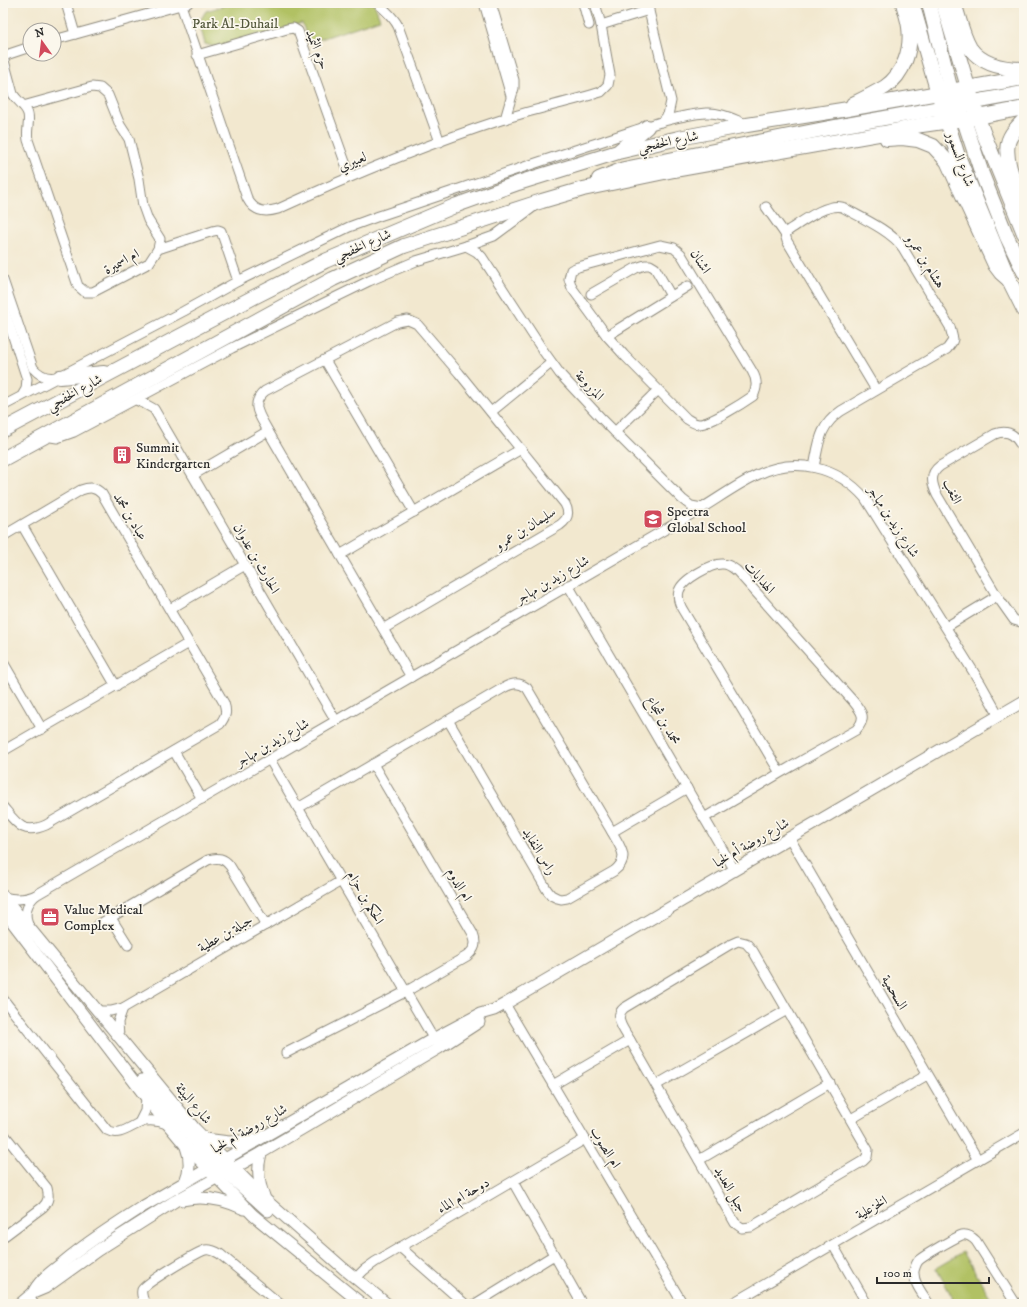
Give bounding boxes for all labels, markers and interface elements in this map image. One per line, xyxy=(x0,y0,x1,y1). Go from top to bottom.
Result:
park label: Park Al-Duhail xyxy=(192,15,279,33)
north arrow xyxy=(22,22,62,62)
text: N xyxy=(34,25,46,41)
street label: حزم الثميد xyxy=(298,27,333,73)
street label: شارع الخفجي xyxy=(636,127,701,160)
street label: شارع السمور xyxy=(939,127,978,190)
street label: لعبيري xyxy=(335,148,370,178)
street label: شارع الخفجي xyxy=(331,225,395,269)
street label: هشام بن عمرو xyxy=(898,230,949,293)
street label: ام اسميرة xyxy=(100,245,144,282)
street label: اشنان xyxy=(686,246,715,277)
street label: المزروعة xyxy=(571,367,608,405)
street label: شارع الخفجي xyxy=(43,370,107,418)
place label: Summit Kindergarten xyxy=(136,439,211,473)
building icon: Summit Kindergarten xyxy=(111,444,133,466)
street label: الثغب xyxy=(938,476,966,507)
street label: شارع زيد بن مهاجر xyxy=(860,480,923,562)
street label: عباد بن محمد xyxy=(109,489,151,544)
street label: سليمان بن عمرو xyxy=(490,503,559,556)
place label: Spectra Global School xyxy=(667,503,747,537)
school or university icon: Spectra Global School xyxy=(642,508,664,530)
street label: الحارث بن عدوان xyxy=(229,520,284,597)
street label: شارع زيد بن مهاجر xyxy=(511,551,594,611)
street label: الهدايات xyxy=(740,558,779,598)
street label: محمد بن شجاع xyxy=(640,693,684,749)
street label: شارع زيد بن مهاجر xyxy=(231,714,314,774)
street label: شارع روضة أم لخبا xyxy=(709,812,794,874)
street label: راس النفايد xyxy=(518,825,560,878)
street label: ام الدوم xyxy=(440,864,476,906)
street label: الحكم بن حزام xyxy=(339,867,388,930)
place label: Value Medical Complex xyxy=(63,901,144,935)
office icon: Value Medical Complex xyxy=(39,906,61,928)
street label: جبلة بن عطية xyxy=(195,911,256,957)
street label: السحمية xyxy=(877,972,911,1013)
street label: شارع البيئة xyxy=(169,1079,216,1129)
street label: شارع روضة أم لخبا xyxy=(207,1098,292,1160)
street label: ام الصوب xyxy=(583,1123,625,1173)
street label: جبل العديد xyxy=(709,1163,751,1217)
street label: دوحة ام الماء xyxy=(434,1174,494,1221)
street label: الخزعلية xyxy=(852,1192,891,1224)
scale bar xyxy=(877,1259,989,1285)
text: 100 m xyxy=(883,1266,912,1281)

